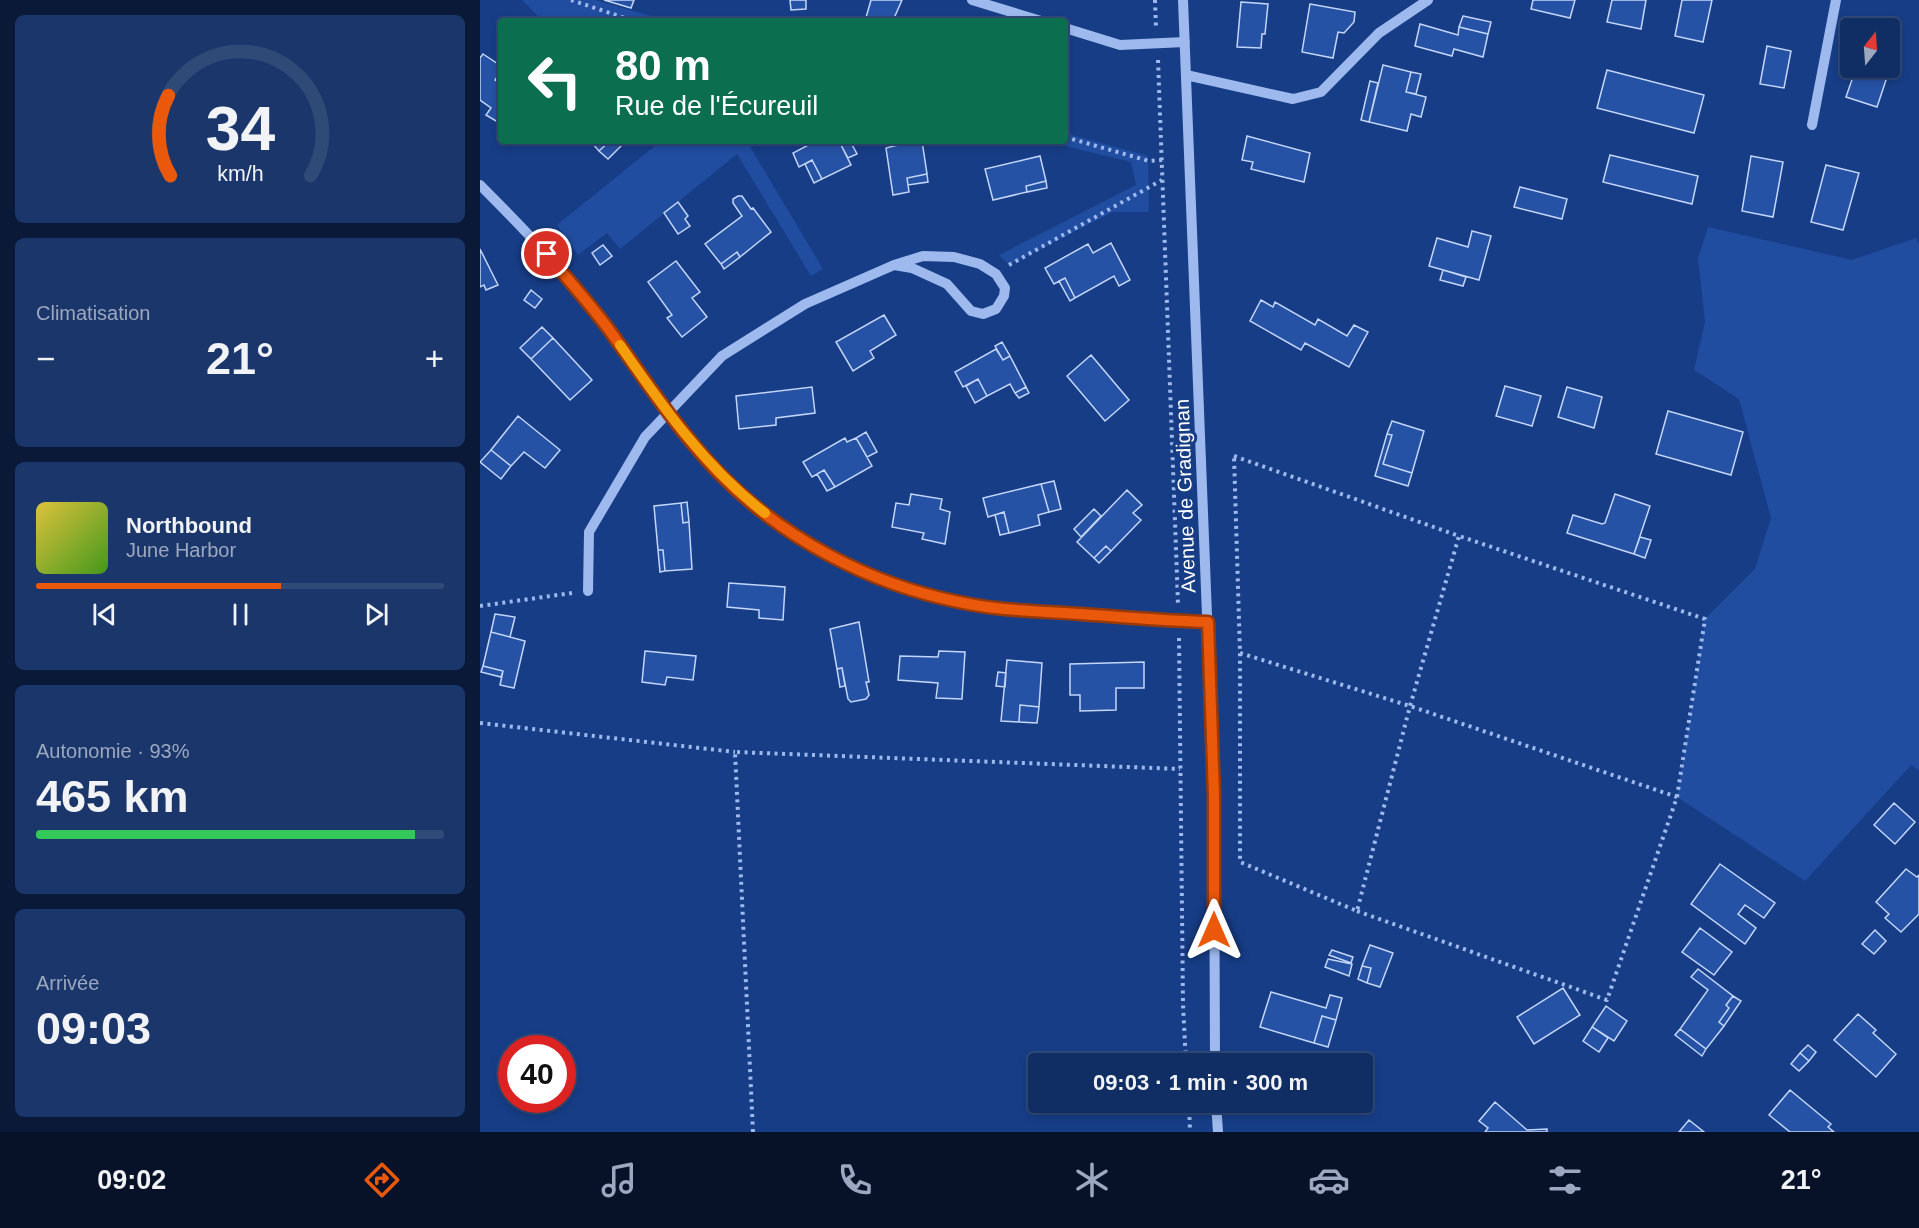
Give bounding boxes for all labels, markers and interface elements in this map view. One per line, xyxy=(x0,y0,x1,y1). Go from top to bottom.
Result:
north arrow xyxy=(1840,18,1900,78)
map controls xyxy=(1840,18,1900,78)
icon: left xyxy=(516,42,594,120)
text: 80 m xyxy=(615,42,711,89)
text: Rue de l'Écureuil xyxy=(615,91,818,121)
text: 34 xyxy=(205,94,275,163)
text: km/h xyxy=(217,163,263,187)
pin xyxy=(521,228,572,279)
icon: arrive xyxy=(530,237,563,270)
text: Climatisation xyxy=(36,302,150,324)
text: 21° xyxy=(206,333,274,384)
text: − xyxy=(36,340,55,377)
text: + xyxy=(425,340,444,377)
street label: Avenue de Gradignan xyxy=(1171,399,1199,593)
text: Northbound xyxy=(126,513,252,538)
text: June Harbor xyxy=(126,539,236,561)
icon: previous xyxy=(88,598,121,631)
icon: pause xyxy=(224,598,257,631)
icon: next xyxy=(360,598,393,631)
text: Autonomie · 93% xyxy=(36,740,189,762)
text: 465 km xyxy=(36,771,189,822)
position arrow xyxy=(1182,898,1246,962)
text: Arrivée xyxy=(36,972,99,994)
text: 09:03 xyxy=(36,1003,151,1054)
speed limit sign: 40 xyxy=(498,1035,576,1113)
text: 09:03 · 1 min · 300 m xyxy=(1093,1070,1308,1095)
icon: directions xyxy=(361,1159,403,1201)
icon: music xyxy=(598,1159,640,1201)
icon: phone xyxy=(834,1159,876,1201)
icon: climate xyxy=(1071,1159,1113,1201)
icon: car xyxy=(1308,1159,1350,1201)
icon: filters xyxy=(1544,1159,1586,1201)
text: 09:02 xyxy=(97,1165,166,1195)
text: 21° xyxy=(1781,1165,1822,1195)

